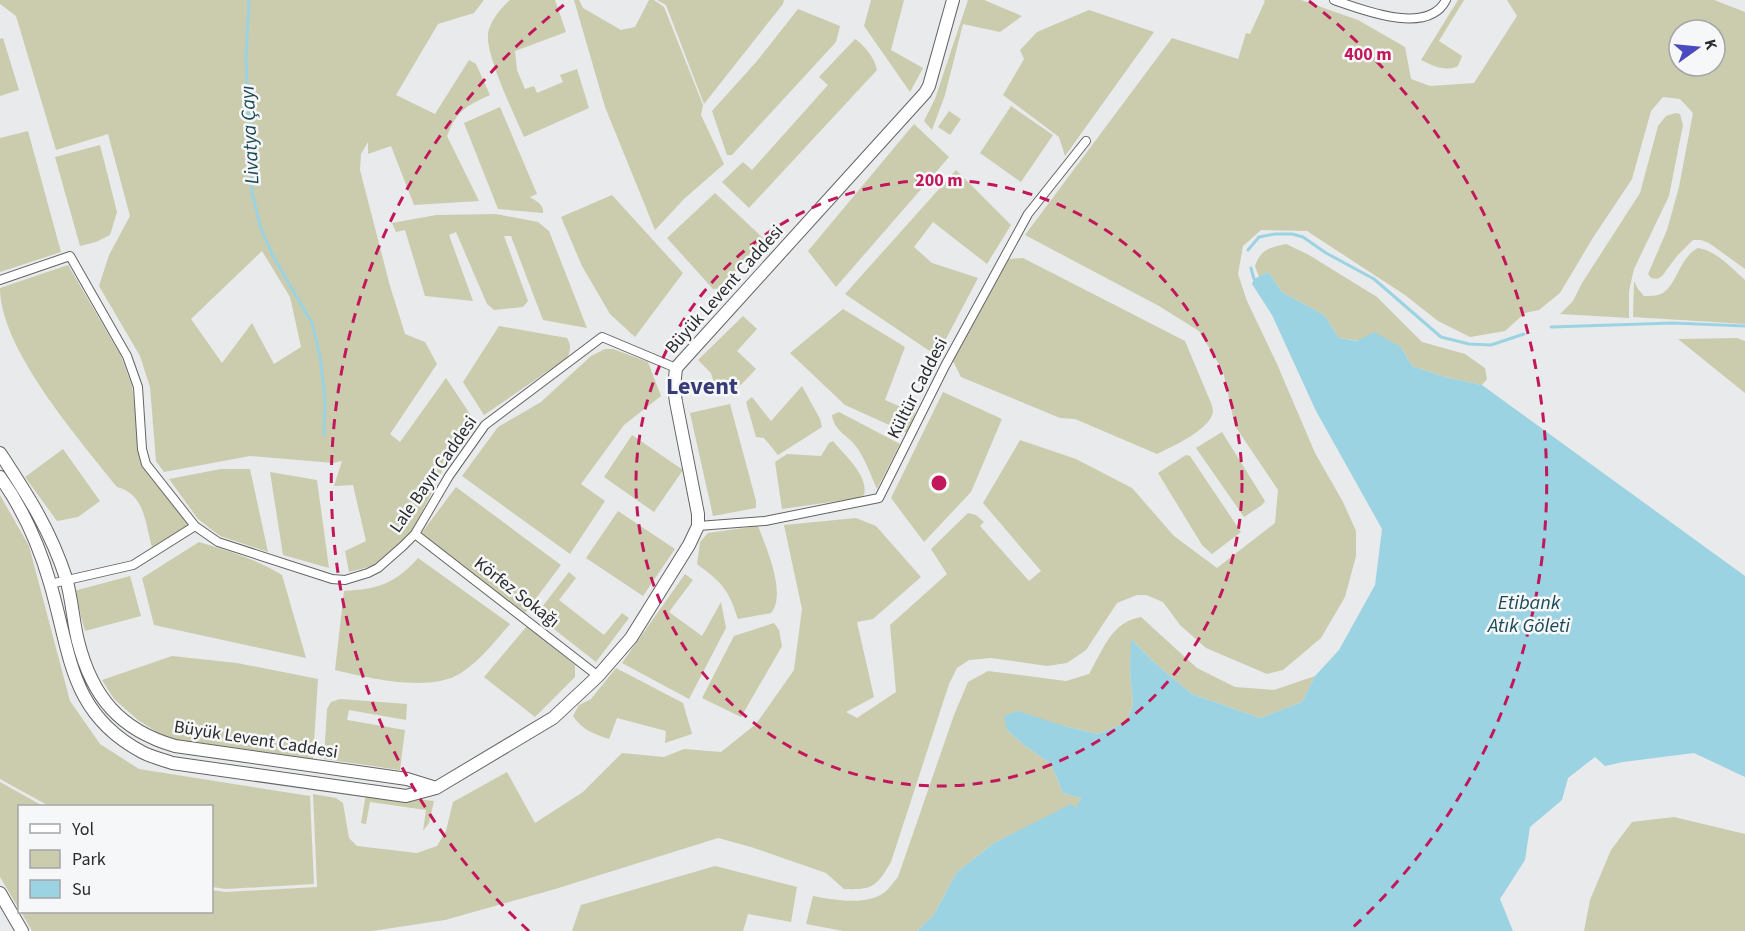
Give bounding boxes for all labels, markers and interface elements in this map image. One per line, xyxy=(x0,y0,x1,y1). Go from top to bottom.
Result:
north arrow xyxy=(1667,18,1727,78)
text: K xyxy=(1699,37,1722,52)
text: 400 m xyxy=(1344,42,1392,67)
water label: Livatya Çayı xyxy=(233,84,267,185)
text: 200 m xyxy=(915,168,963,193)
street label: Büyük Levent Caddesi xyxy=(660,219,789,359)
street label: Kültür Caddesi xyxy=(881,333,954,443)
district label: Levent xyxy=(666,369,738,404)
street label: Lale Bayır Caddesi xyxy=(384,411,483,538)
centre of rings xyxy=(929,473,949,493)
street label: Körfez Sokağı xyxy=(469,551,565,634)
water label: Etibank Atık Göleti xyxy=(1486,589,1570,640)
street label: Büyük Levent Caddesi xyxy=(172,714,340,765)
legend xyxy=(18,805,213,913)
text: Yol xyxy=(71,817,94,842)
text: Park xyxy=(72,847,106,872)
text: Su xyxy=(72,877,91,902)

